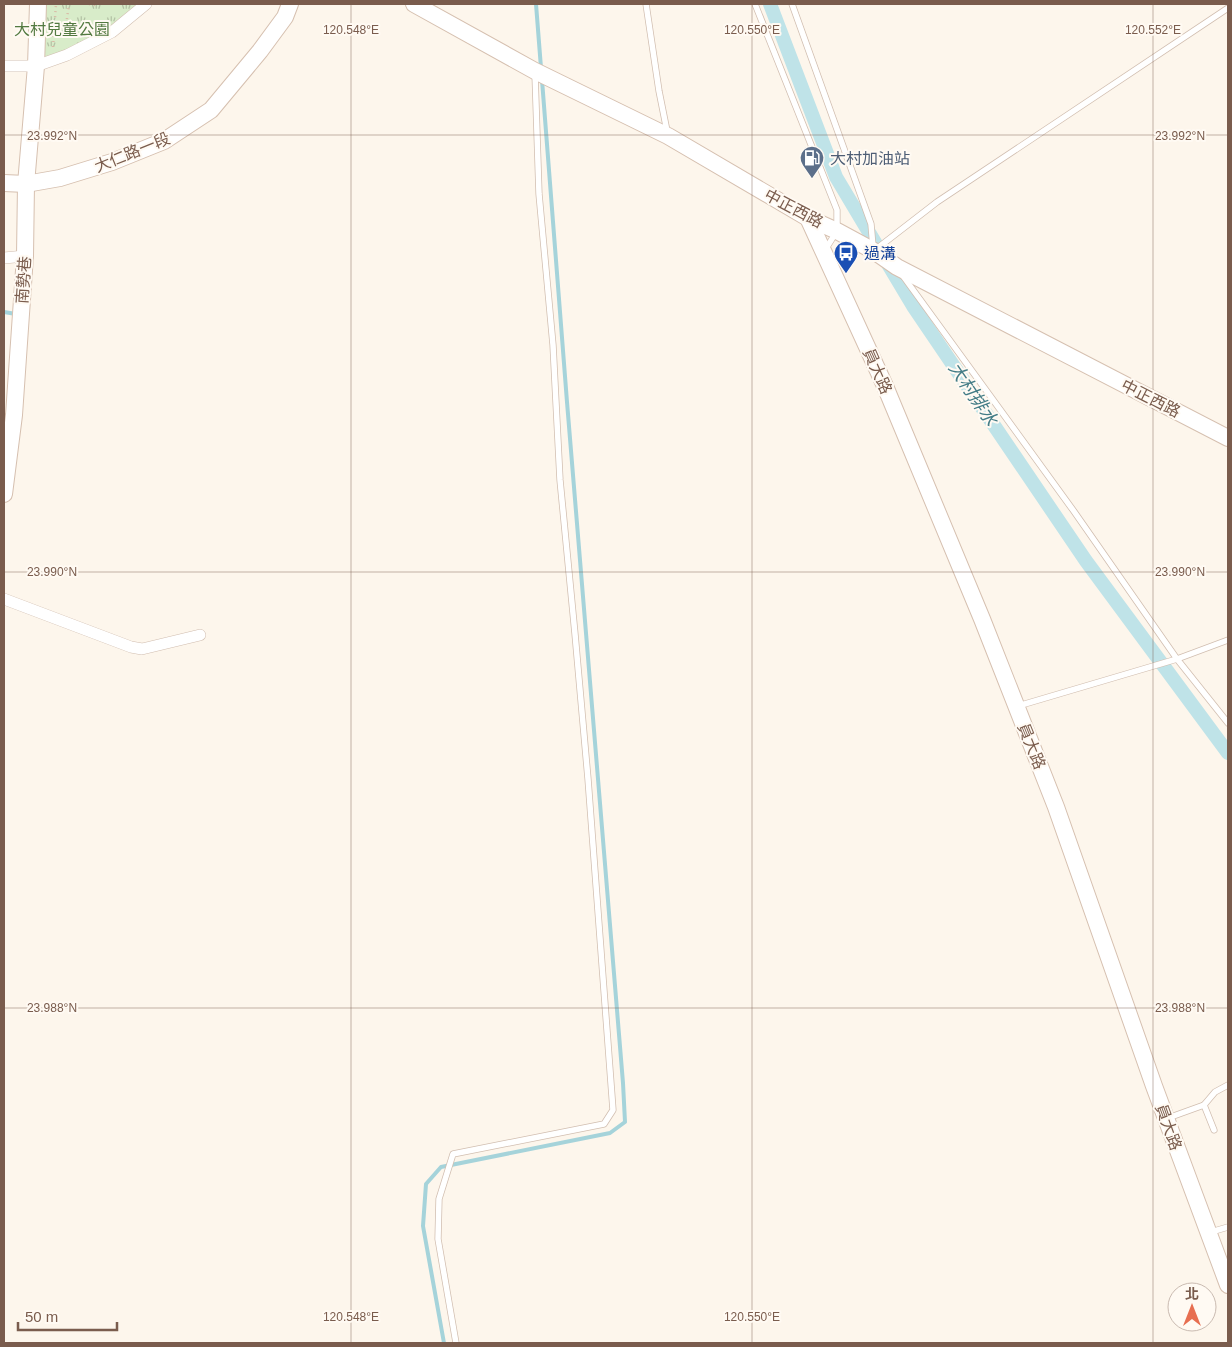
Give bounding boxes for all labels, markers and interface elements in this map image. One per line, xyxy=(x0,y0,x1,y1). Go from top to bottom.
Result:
park label: 大村兒童公園 xyxy=(14,21,110,38)
text: 120.548°E xyxy=(323,23,379,37)
text: 120.550°E xyxy=(724,23,780,37)
text: 120.552°E xyxy=(1125,23,1181,37)
text: 23.992°N xyxy=(27,129,77,143)
text: 23.992°N xyxy=(1155,129,1205,143)
street label: 大仁路一段 xyxy=(92,130,172,175)
fuel station icon: 大村加油站 xyxy=(799,145,825,179)
place label: 大村加油站 xyxy=(830,150,910,167)
street label: 中正西路 xyxy=(762,186,826,231)
bus stop icon: 過溝 xyxy=(833,240,859,274)
place label: 過溝 xyxy=(864,245,896,262)
street label: 南勢巷 xyxy=(13,255,34,305)
street label: 員大路 xyxy=(860,346,895,397)
water label: 大村排水 xyxy=(945,359,1002,430)
street label: 中正西路 xyxy=(1118,376,1183,421)
text: 23.990°N xyxy=(27,565,77,579)
text: 23.990°N xyxy=(1155,565,1205,579)
street label: 員大路 xyxy=(1015,721,1048,772)
text: 23.988°N xyxy=(27,1001,77,1015)
text: 23.988°N xyxy=(1155,1001,1205,1015)
street label: 員大路 xyxy=(1152,1102,1185,1153)
north arrow xyxy=(1167,1282,1217,1332)
text: 北 xyxy=(1185,1286,1199,1302)
scale bar xyxy=(18,1300,116,1332)
text: 50 m xyxy=(25,1308,58,1325)
text: 120.548°E xyxy=(323,1310,379,1324)
text: 120.550°E xyxy=(724,1310,780,1324)

